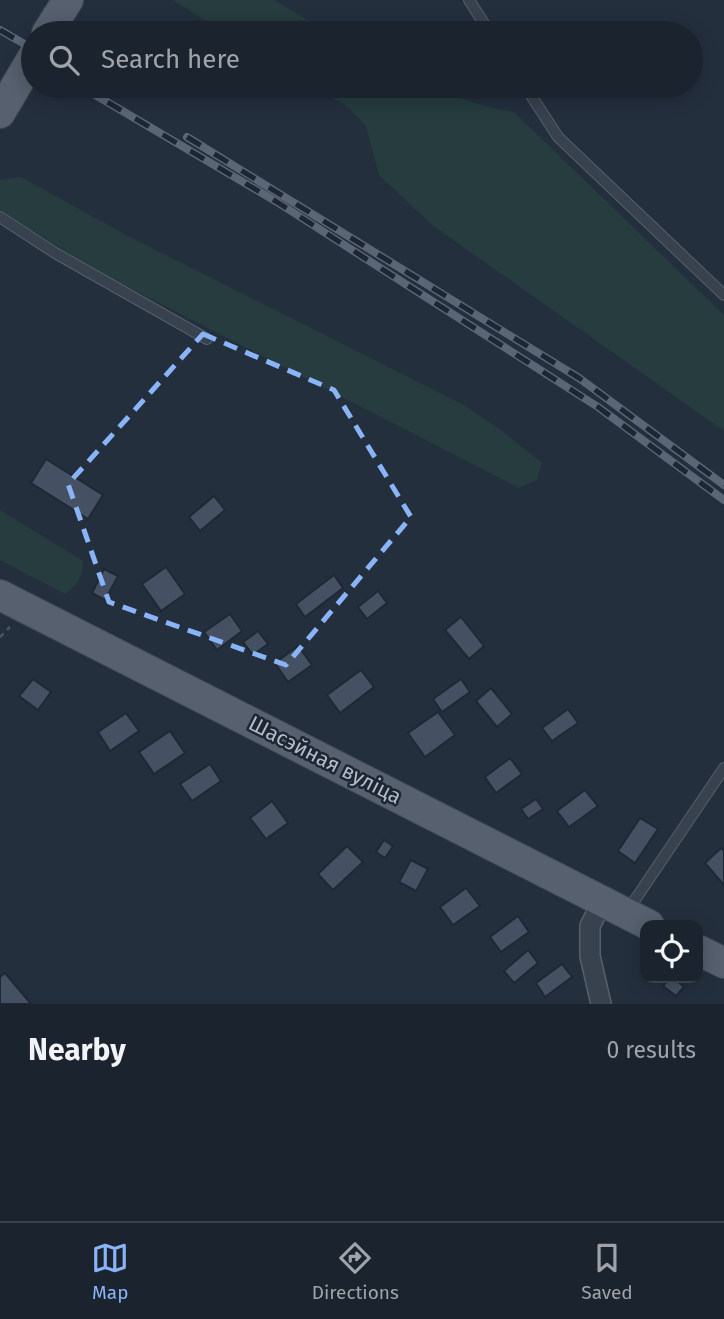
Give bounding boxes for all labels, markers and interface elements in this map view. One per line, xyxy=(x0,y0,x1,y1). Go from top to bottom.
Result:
search box xyxy=(21,21,703,98)
icon: search xyxy=(45,41,83,79)
text: Search here xyxy=(101,44,240,75)
street label: Шасэйная вуліца xyxy=(244,710,406,810)
map controls xyxy=(640,920,703,983)
button: locate xyxy=(640,920,703,983)
text: Nearby xyxy=(28,1032,126,1068)
text: 0 results xyxy=(606,1036,696,1064)
tab: Map xyxy=(91,1239,129,1304)
tab: Directions xyxy=(312,1239,399,1304)
tab: Saved xyxy=(581,1239,633,1304)

